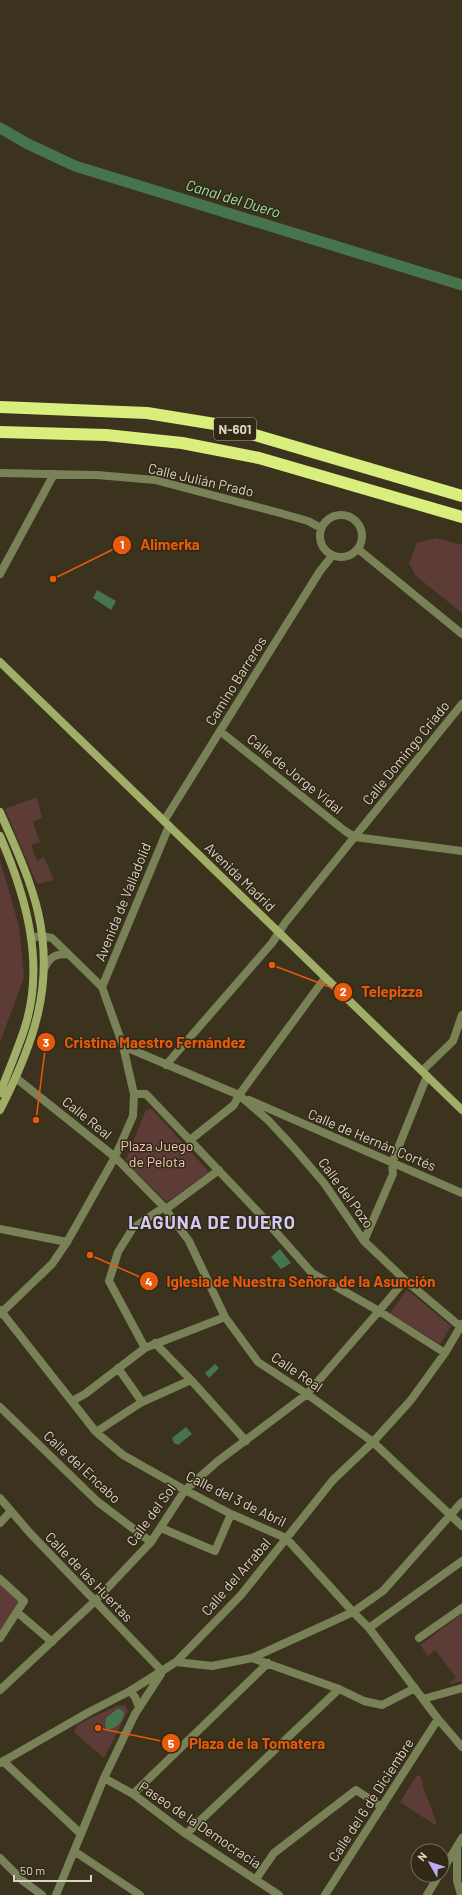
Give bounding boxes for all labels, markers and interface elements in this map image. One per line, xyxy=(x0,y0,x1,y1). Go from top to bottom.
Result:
water label: Canal del Duero xyxy=(184,175,283,221)
road number: N-601 xyxy=(214,418,256,440)
street label: Calle Julián Prado xyxy=(147,459,256,500)
callout: Alimerka xyxy=(112,532,207,559)
text: Alimerka xyxy=(140,535,200,553)
text: 1 xyxy=(120,537,124,551)
street label: Camino Barreros xyxy=(201,633,270,728)
street label: Calle Domingo Criado xyxy=(358,697,453,808)
street label: Calle de Jorge Vidal xyxy=(244,730,347,817)
street label: Avenida Madrid xyxy=(201,839,279,915)
street label: Avenida de Valladolid xyxy=(91,840,154,964)
callout: Telepizza xyxy=(333,979,431,1006)
text: Telepizza xyxy=(361,982,423,1000)
text: 2 xyxy=(340,984,347,998)
callout: Cristina Maestro Fernández xyxy=(36,1029,253,1056)
text: Cristina Maestro Fernández xyxy=(64,1033,246,1051)
text: 3 xyxy=(43,1035,49,1049)
street label: Calle Real xyxy=(59,1093,115,1143)
street label: Calle de Hernán Cortés xyxy=(306,1105,439,1174)
park label: Plaza Juego de Pelota xyxy=(120,1137,194,1170)
street label: Calle del Pozo xyxy=(315,1154,378,1231)
district label: LAGUNA DE DUERO xyxy=(128,1211,296,1233)
callout: Iglesia de Nuestra Señora de la Asunción xyxy=(139,1268,443,1295)
text: Iglesia de Nuestra Señora de la Asunción xyxy=(167,1272,435,1290)
text: 4 xyxy=(145,1274,153,1288)
street label: Calle Real xyxy=(268,1348,326,1395)
street label: Calle del Encabo xyxy=(40,1427,124,1507)
street label: Calle del 3 de Abril xyxy=(183,1467,289,1530)
street label: Calle del Sol xyxy=(122,1480,179,1549)
street label: Calle de las Huertas xyxy=(42,1528,137,1625)
street label: Calle del Arrabal xyxy=(197,1534,274,1619)
callout: Plaza de la Tomatera xyxy=(161,1730,333,1757)
text: Plaza de la Tomatera xyxy=(189,1734,325,1752)
street label: Calle del 6 de Diciembre xyxy=(324,1735,417,1865)
text: 5 xyxy=(168,1736,175,1750)
street label: Paseo de la Democracia xyxy=(136,1777,265,1872)
north arrow xyxy=(410,1843,450,1883)
text: N xyxy=(414,1849,429,1863)
scale bar xyxy=(14,1857,91,1883)
text: 50 m xyxy=(20,1863,45,1877)

